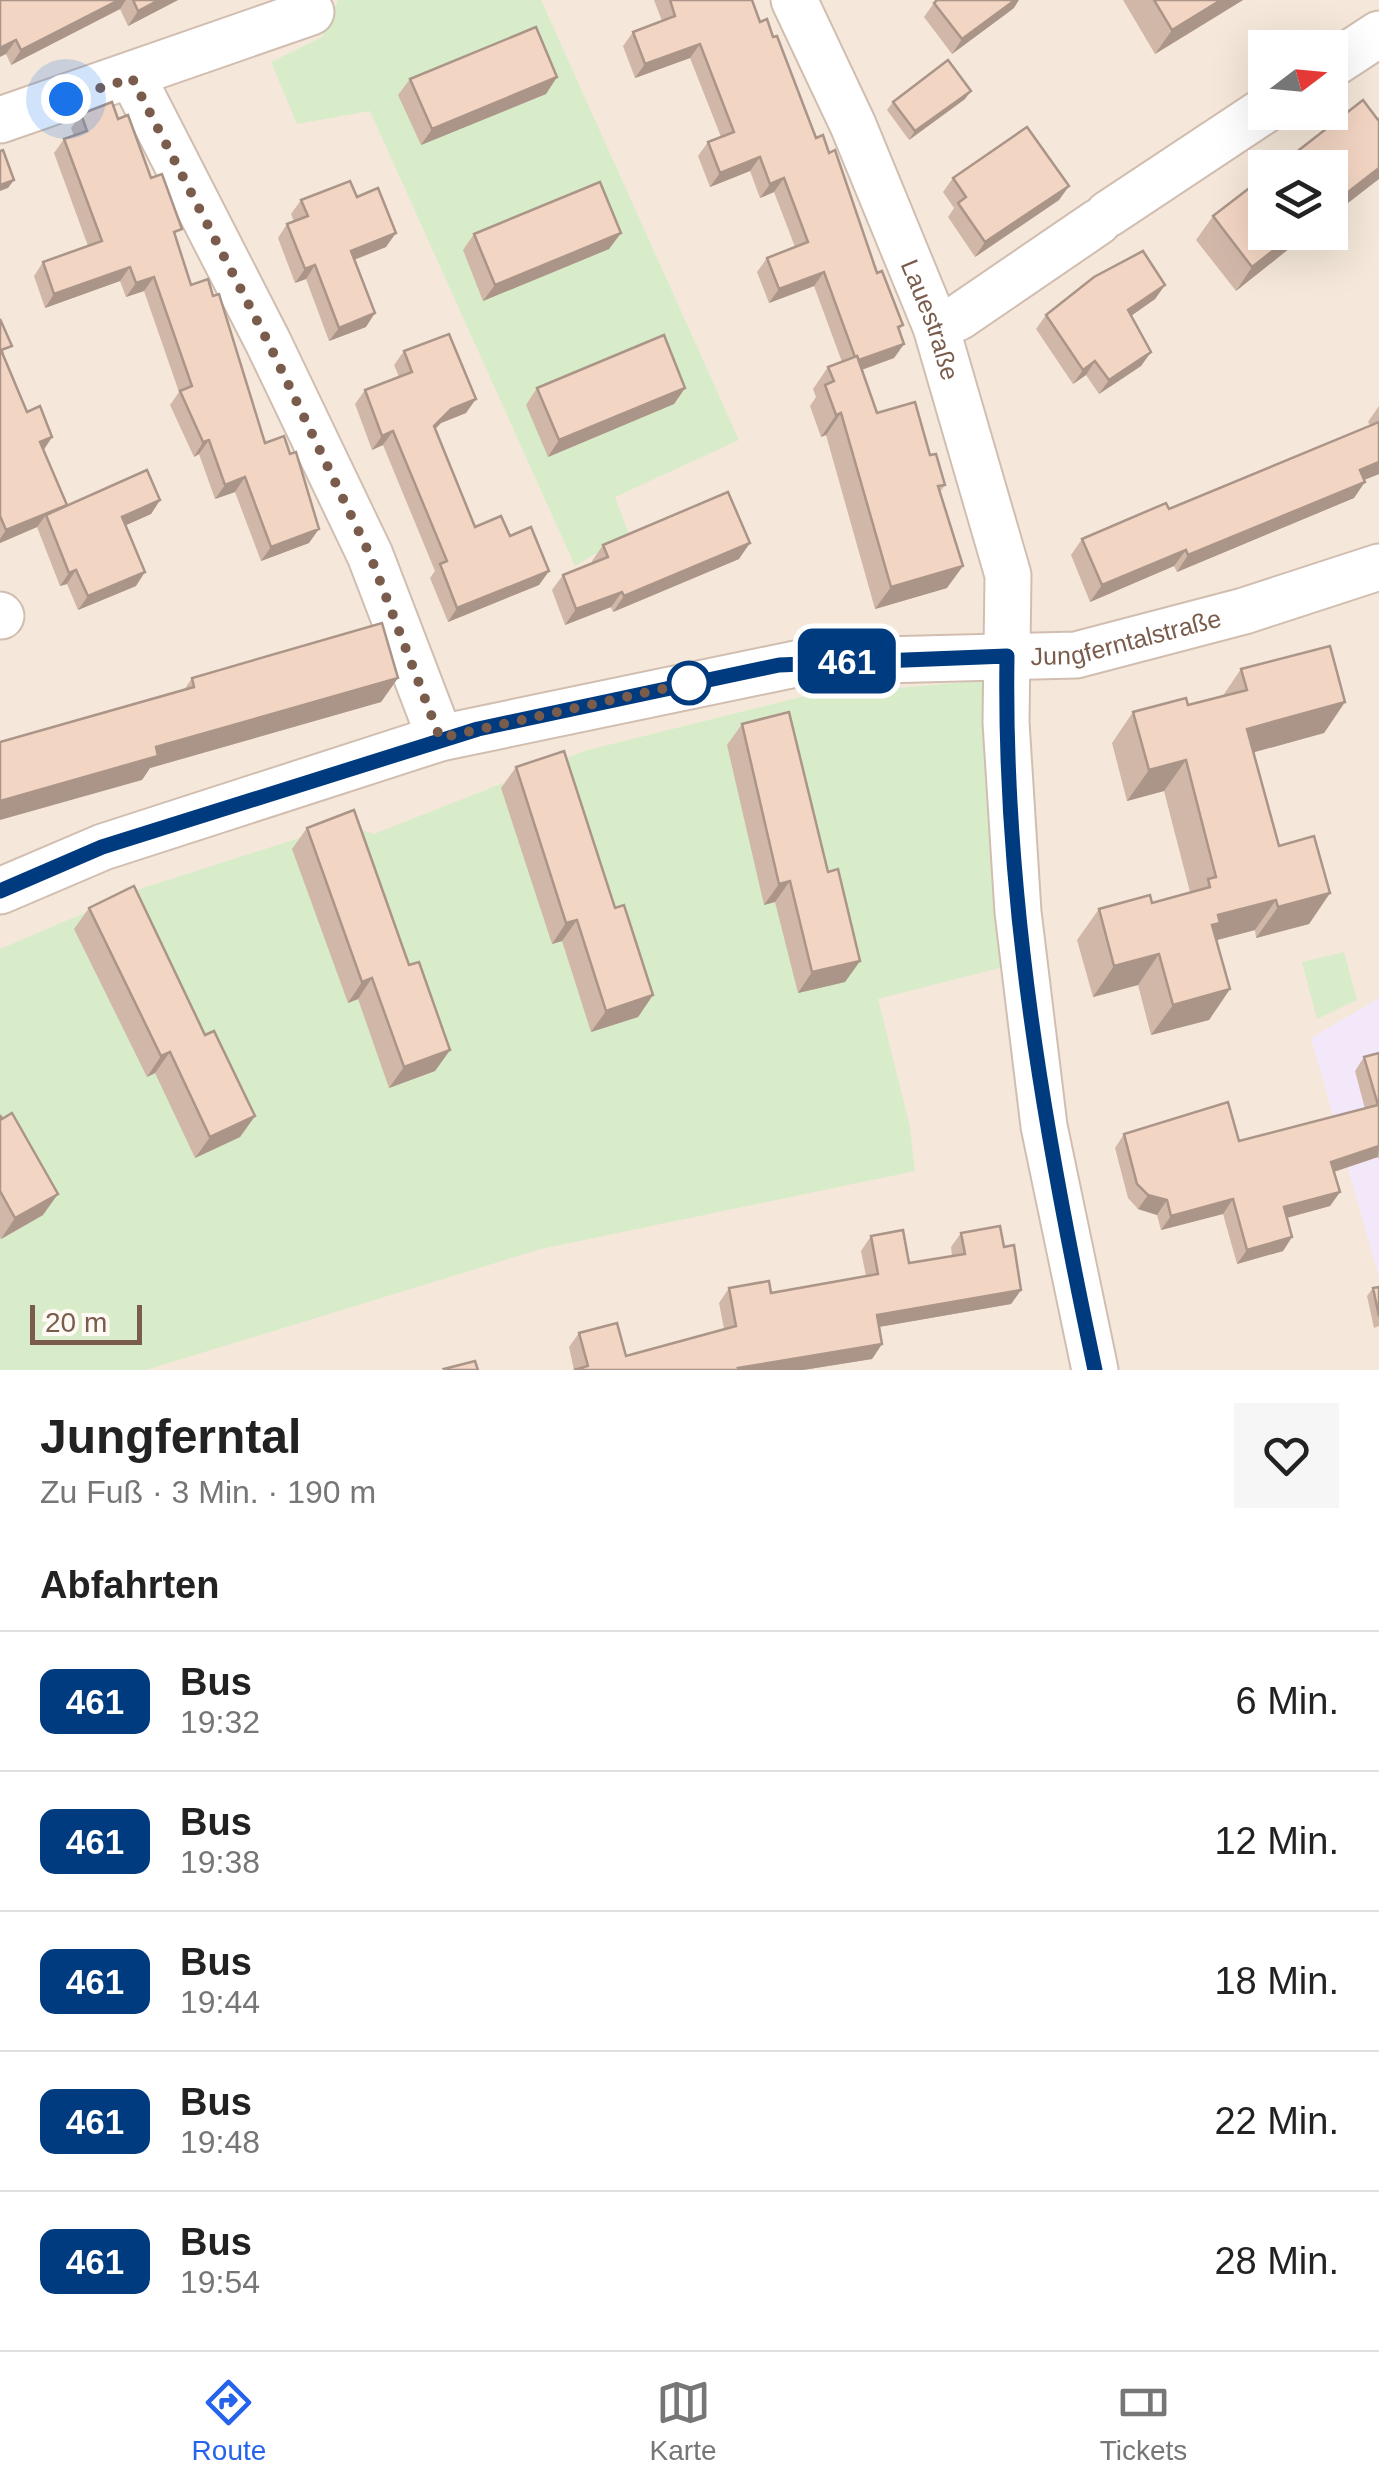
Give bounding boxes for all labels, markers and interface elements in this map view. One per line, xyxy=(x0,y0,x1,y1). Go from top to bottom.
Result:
north arrow xyxy=(1248,30,1348,130)
map controls xyxy=(1248,30,1348,250)
your location xyxy=(41,74,91,124)
button: layers xyxy=(1248,150,1348,250)
street label: Lauestraße xyxy=(896,255,965,383)
street label: Jungferntalstraße xyxy=(1030,604,1224,670)
line badge: 461 xyxy=(790,628,904,694)
text: 461 xyxy=(818,642,876,681)
unlabelled marker xyxy=(668,662,710,704)
scale bar xyxy=(30,1300,142,1344)
text: 20 m xyxy=(45,1307,107,1338)
button: heart xyxy=(1234,1403,1339,1508)
text: Jungferntal xyxy=(40,1410,301,1463)
text: Zu Fuß · 3 Min. · 190 m xyxy=(40,1474,376,1510)
text: Abfahrten xyxy=(40,1564,219,1606)
text: Bus xyxy=(180,1661,252,1703)
text: 6 Min. xyxy=(1236,1680,1339,1722)
text: 461 xyxy=(66,1682,124,1721)
text: 19:32 xyxy=(180,1704,260,1740)
text: Bus xyxy=(180,1801,252,1843)
text: 12 Min. xyxy=(1214,1820,1339,1862)
text: 461 xyxy=(66,1822,124,1861)
text: 19:38 xyxy=(180,1844,260,1880)
text: Bus xyxy=(180,1941,252,1983)
text: 18 Min. xyxy=(1214,1960,1339,2002)
text: 461 xyxy=(66,1962,124,2001)
text: 19:44 xyxy=(180,1984,260,2020)
text: Bus xyxy=(180,2081,252,2123)
text: 22 Min. xyxy=(1214,2100,1339,2142)
text: 461 xyxy=(66,2102,124,2141)
text: 19:48 xyxy=(180,2124,260,2160)
text: Bus xyxy=(180,2221,252,2263)
text: 28 Min. xyxy=(1214,2240,1339,2282)
text: 461 xyxy=(66,2242,124,2281)
text: 19:54 xyxy=(180,2264,260,2300)
tab: Route xyxy=(192,2375,266,2467)
tab: Karte xyxy=(650,2375,717,2467)
tab: Tickets xyxy=(1100,2375,1187,2467)

